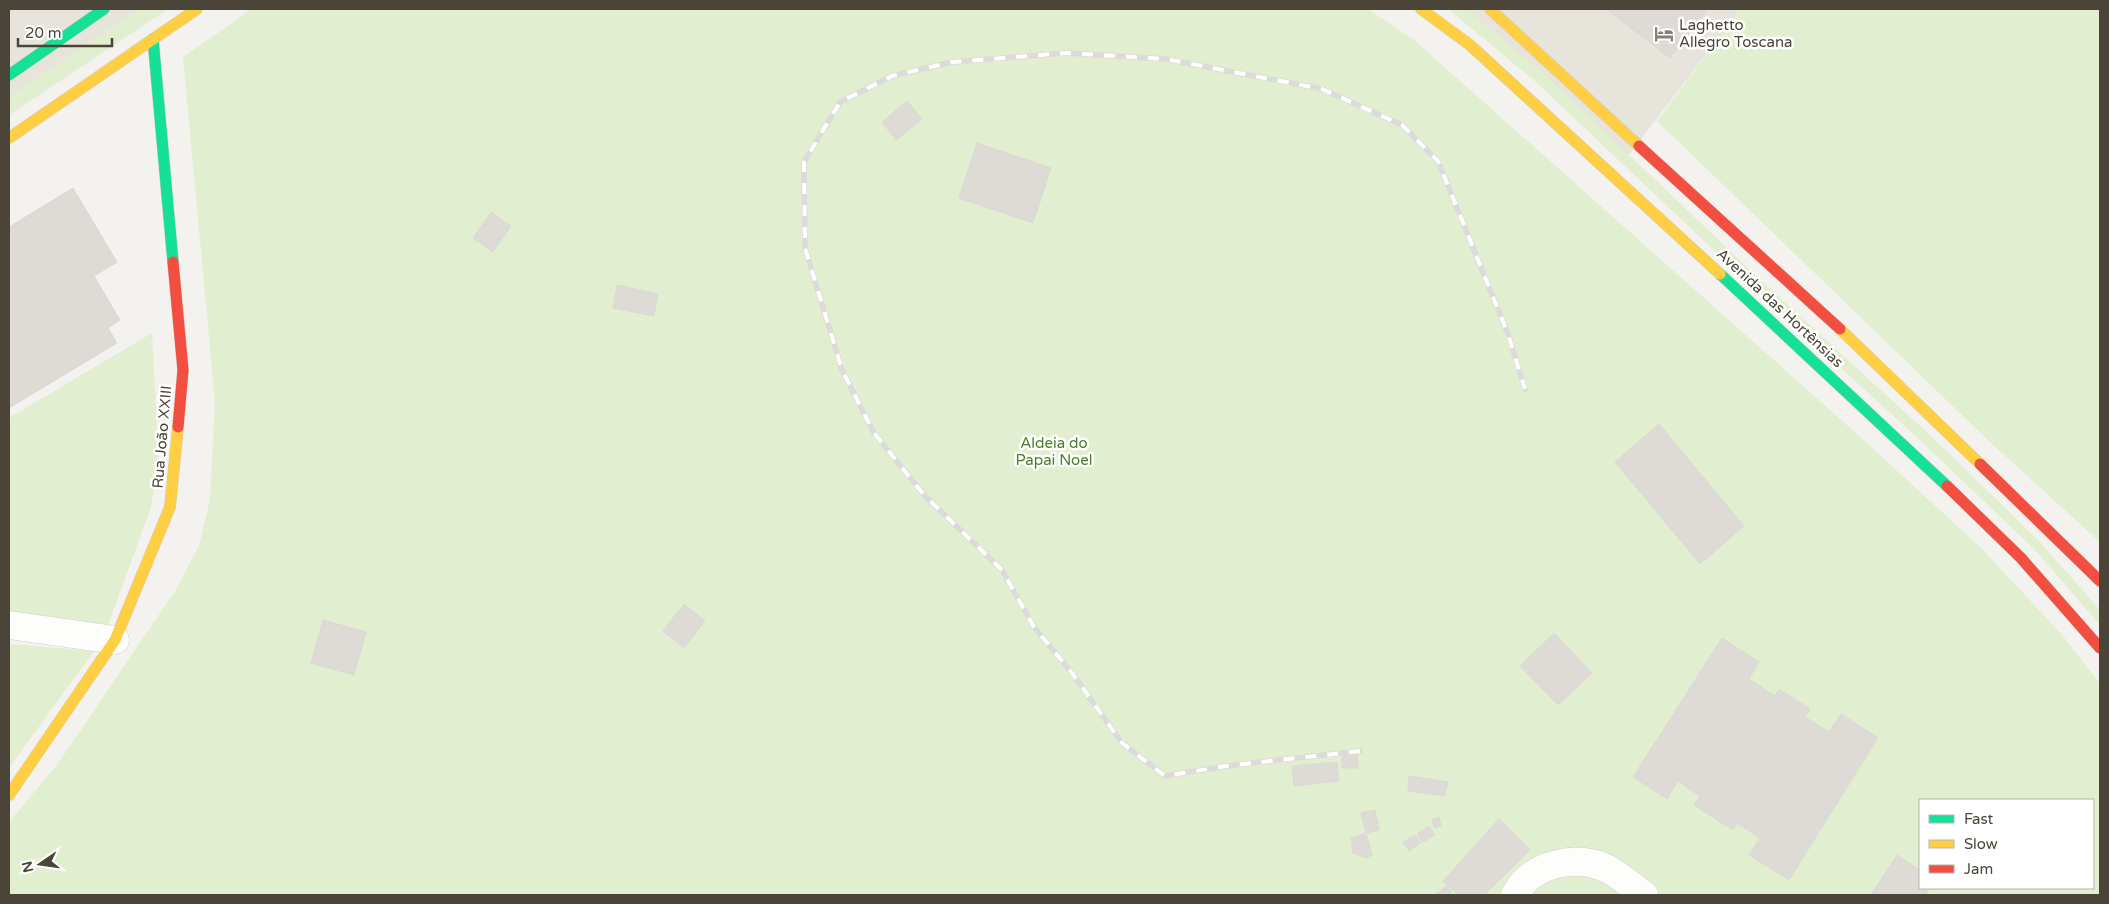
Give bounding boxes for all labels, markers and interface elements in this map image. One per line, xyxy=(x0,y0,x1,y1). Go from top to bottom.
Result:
scale bar xyxy=(18,15,111,47)
place label: Laghetto Allegro Toscana xyxy=(1679,16,1793,51)
hotel icon: Laghetto Allegro Toscana xyxy=(1653,23,1675,45)
text: 20 m xyxy=(25,24,62,42)
street label: Avenida das Hortênsias xyxy=(1713,245,1847,371)
street label: Rua João XXIII xyxy=(149,385,175,489)
park label: Aldeia do Papai Noel xyxy=(1016,434,1092,469)
legend xyxy=(1919,799,2094,889)
text: Fast xyxy=(1964,810,1994,828)
text: Slow xyxy=(1964,835,1998,853)
north arrow xyxy=(15,839,65,889)
text: N xyxy=(18,859,37,874)
text: Jam xyxy=(1964,860,1993,878)

